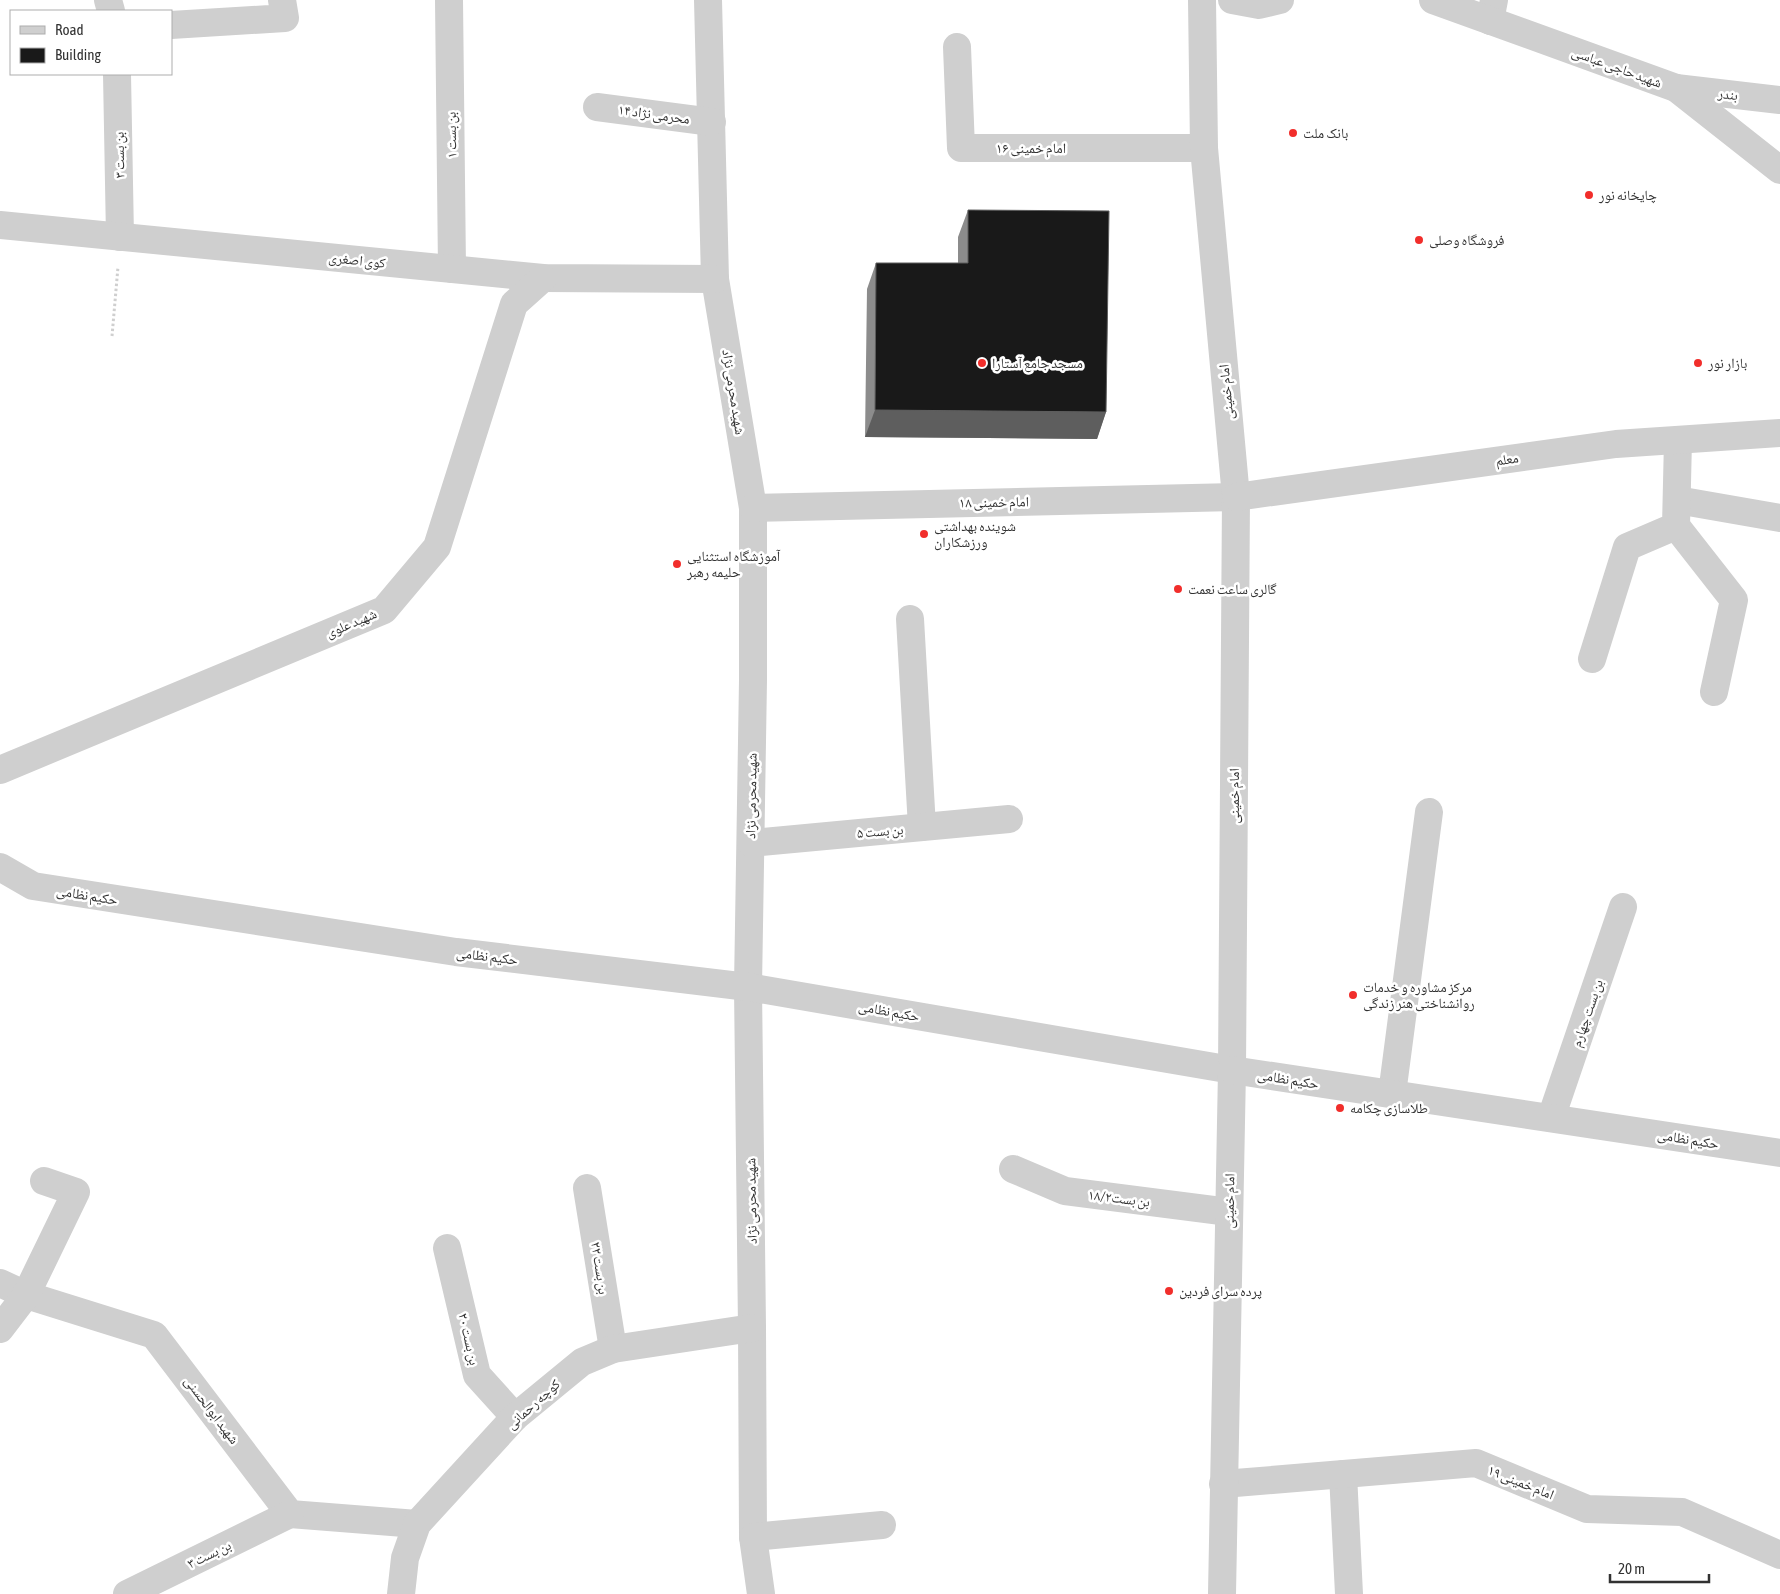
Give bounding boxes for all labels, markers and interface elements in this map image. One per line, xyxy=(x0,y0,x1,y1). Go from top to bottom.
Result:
legend xyxy=(10,10,172,75)
text: Road xyxy=(55,21,84,38)
street label: شهید حاجی عباسی xyxy=(1569,43,1664,92)
text: Building xyxy=(55,46,101,63)
street label: بندر xyxy=(1716,85,1739,104)
street label: محرمی نژاد ۱۴ xyxy=(617,101,691,128)
street label: بن بست ۱ xyxy=(443,111,460,159)
place label: بانک ملت xyxy=(1303,125,1348,141)
marker: بانک ملت xyxy=(1287,127,1299,139)
street label: بن بست ۳ xyxy=(111,131,128,179)
street label: امام خمینی ۱۶ xyxy=(996,140,1066,158)
place label: چایخانه نور xyxy=(1598,187,1657,204)
marker: چایخانه نور xyxy=(1583,189,1595,201)
place label: فروشگاه وصلی xyxy=(1429,232,1505,249)
marker: فروشگاه وصلی xyxy=(1413,234,1425,246)
street label: کوی اصغری xyxy=(328,249,387,272)
street label: شهید محرمی نژاد xyxy=(718,348,749,436)
place label: مسجد جامع آستارا xyxy=(992,355,1083,373)
place label: بازار نور xyxy=(1707,355,1747,372)
marker: مسجد جامع آستارا xyxy=(976,357,988,369)
marker: بازار نور xyxy=(1692,357,1704,369)
street label: امام خمینی xyxy=(1216,363,1238,420)
street label: معلم xyxy=(1494,449,1520,471)
street label: امام خمینی ۱۸ xyxy=(959,493,1029,513)
place label: شوینده بهداشتی ورزشکاران xyxy=(934,518,1016,551)
marker: شوینده بهداشتی ورزشکاران xyxy=(918,528,930,540)
place label: آموزشگاه استثنایی حلیمه رهبر xyxy=(686,548,781,581)
marker: آموزشگاه استثنایی حلیمه رهبر xyxy=(671,558,683,570)
place label: گالری ساعت نعمت xyxy=(1188,581,1277,598)
marker: گالری ساعت نعمت xyxy=(1172,583,1184,595)
street label: شهید علوی xyxy=(323,605,379,642)
street label: شهید محرمی نژاد xyxy=(742,753,761,839)
street label: امام خمینی xyxy=(1226,768,1244,824)
street label: بن بست ۵ xyxy=(856,821,904,842)
street label: حکیم نظامی xyxy=(55,882,119,910)
street label: حکیم نظامی xyxy=(455,944,519,970)
street label: بن بست چهارم xyxy=(1568,977,1608,1050)
place label: مرکز مشاوره و خدمات روانشناختی هنر زندگی xyxy=(1363,979,1475,1012)
marker: مرکز مشاوره و خدمات روانشناختی هنر زندگی xyxy=(1347,989,1359,1001)
street label: حکیم نظامی xyxy=(857,998,921,1026)
street label: حکیم نظامی xyxy=(1256,1066,1320,1094)
place label: طلاسازی چکامه xyxy=(1350,1100,1428,1117)
marker: طلاسازی چکامه xyxy=(1334,1102,1346,1114)
street label: حکیم نظامی xyxy=(1656,1126,1720,1154)
street label: شهید محرمی نژاد xyxy=(742,1158,761,1244)
street label: امام خمینی xyxy=(1221,1173,1239,1229)
street label: بن بست۱۸/۲ xyxy=(1087,1186,1151,1211)
street label: بن بست ۲۲ xyxy=(587,1241,612,1296)
place label: پرده سرای فردین xyxy=(1179,1283,1262,1300)
marker: پرده سرای فردین xyxy=(1163,1285,1175,1297)
street label: بن بست ۲۰ xyxy=(454,1311,483,1367)
street label: شهید ابوالحسنی xyxy=(181,1373,243,1448)
street label: کوچه رحمانی xyxy=(503,1376,564,1433)
street label: امام خمینی ۱۹ xyxy=(1485,1461,1556,1504)
street label: بن بست ۳ xyxy=(184,1537,234,1572)
scale bar xyxy=(1610,1552,1709,1584)
text: 20 m xyxy=(1618,1560,1645,1577)

